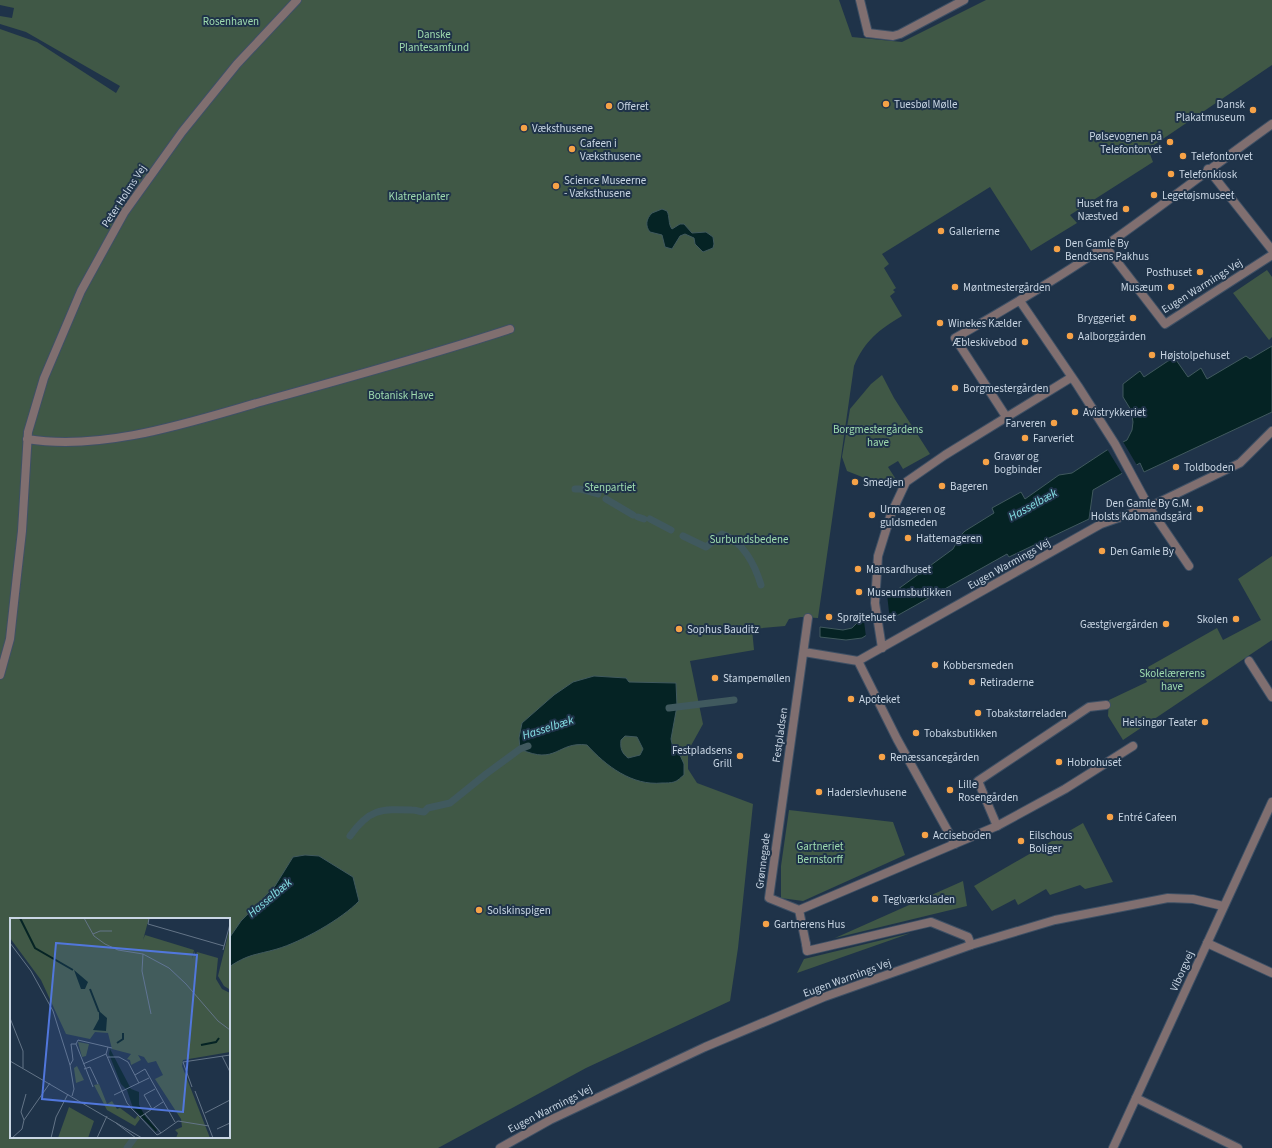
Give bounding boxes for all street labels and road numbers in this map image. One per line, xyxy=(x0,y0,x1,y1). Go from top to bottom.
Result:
street label: Peter Holms Vej xyxy=(98,162,150,230)
street label: Eugen Warmings Vej xyxy=(1159,255,1245,317)
street label: Eugen Warmings Vej xyxy=(965,535,1053,593)
street label: Festpladsen xyxy=(769,706,791,764)
street label: Grønnegade xyxy=(752,832,774,890)
street label: Viborgvej xyxy=(1166,948,1198,994)
street label: Eugen Warmings Vej xyxy=(801,955,893,1001)
street label: Eugen Warmings Vej xyxy=(505,1081,595,1137)

